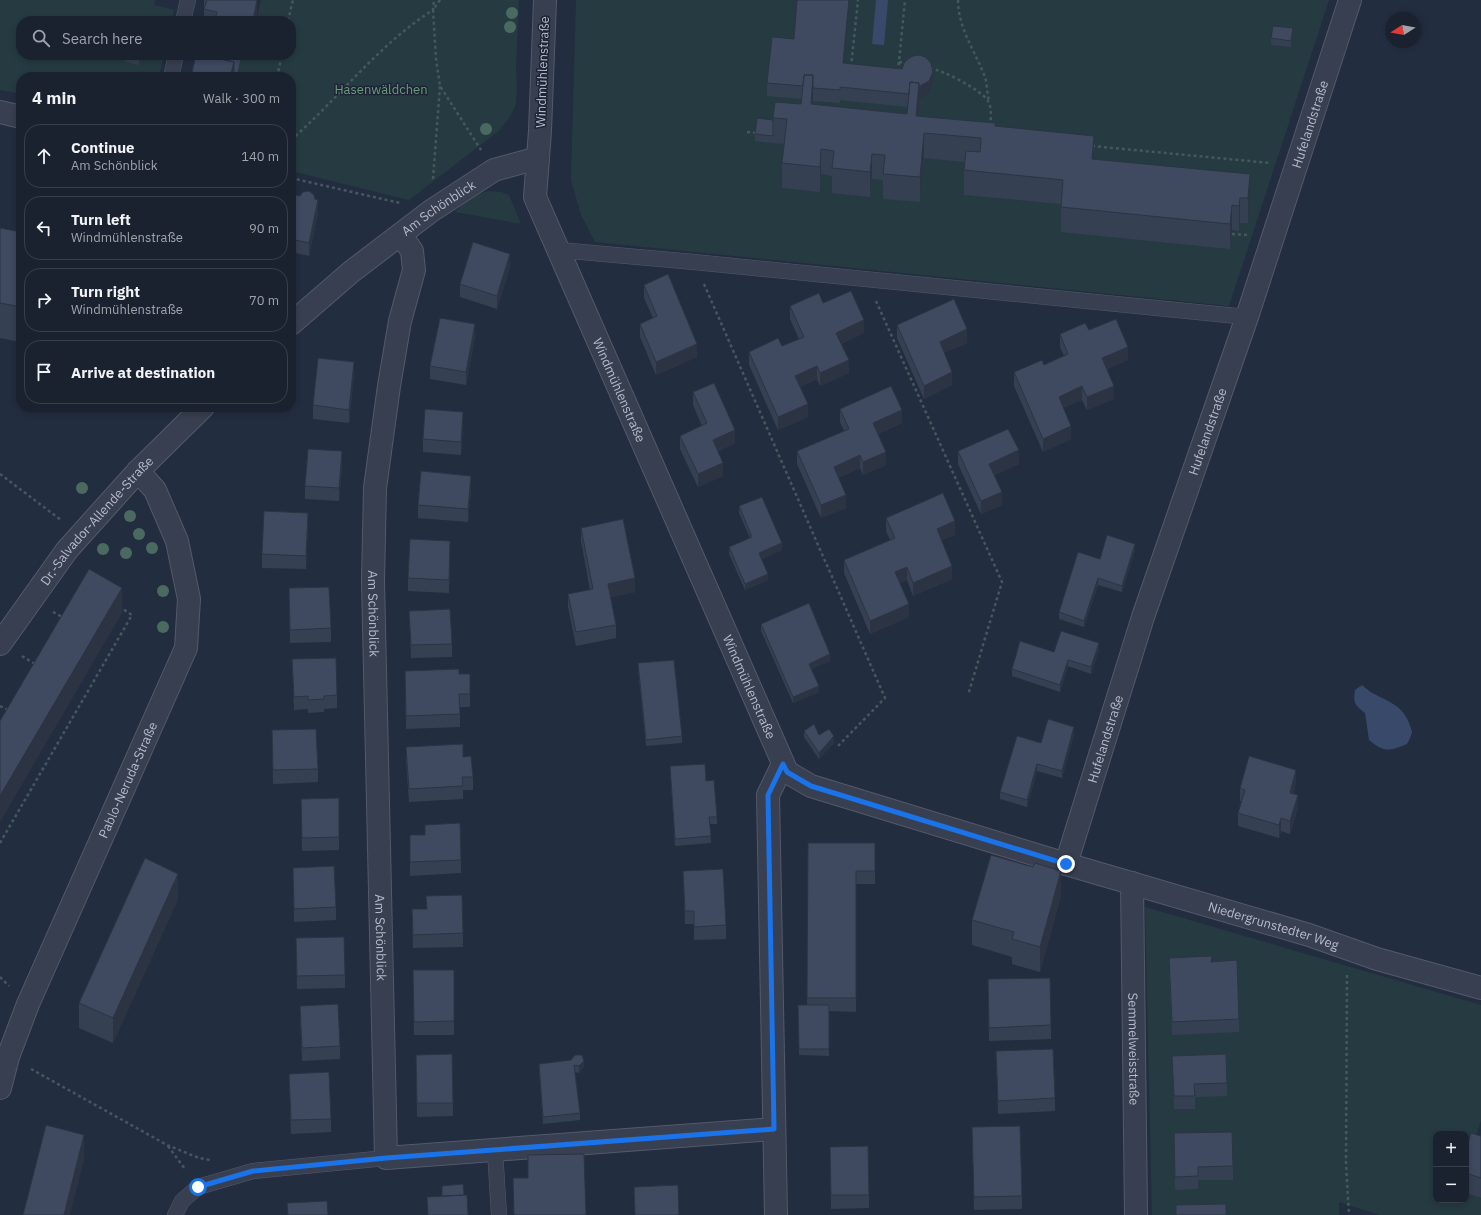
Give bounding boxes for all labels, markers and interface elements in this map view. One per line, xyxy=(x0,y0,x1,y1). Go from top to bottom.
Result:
north arrow xyxy=(1385,12,1421,48)
search box xyxy=(16,16,296,60)
street label: Windmühlenstraße xyxy=(532,16,553,128)
icon: search xyxy=(30,27,52,49)
text: Search here xyxy=(62,29,142,48)
street label: Hufelandstraße xyxy=(1288,78,1332,170)
park label: Hasenwäldchen xyxy=(334,81,428,98)
text: 4 min xyxy=(32,87,76,109)
text: Walk · 300 m xyxy=(203,90,280,107)
text: Continue xyxy=(71,138,135,157)
icon: ahead xyxy=(33,145,55,167)
text: 140 m xyxy=(241,148,279,165)
text: Am Schönblick xyxy=(71,157,158,174)
street label: Am Schönblick xyxy=(398,176,479,240)
text: Turn left xyxy=(71,210,131,229)
icon: left xyxy=(33,217,55,239)
text: 90 m xyxy=(249,220,279,237)
text: Windmühlenstraße xyxy=(71,229,183,246)
text: Turn right xyxy=(71,282,140,301)
icon: right xyxy=(33,289,55,311)
text: 70 m xyxy=(249,292,279,309)
text: Windmühlenstraße xyxy=(71,301,183,318)
street label: Windmühlenstraße xyxy=(589,336,649,445)
icon: arrive xyxy=(33,361,55,383)
text: Arrive at destination xyxy=(71,363,215,382)
street label: Hufelandstraße xyxy=(1185,386,1231,478)
street label: Dr.-Salvador-Allende-Straße xyxy=(37,453,157,589)
street label: Am Schönblick xyxy=(364,570,383,657)
street label: Windmühlenstraße xyxy=(719,632,779,742)
street label: Hufelandstraße xyxy=(1084,693,1127,785)
street label: Pablo-Neruda-Straße xyxy=(95,719,161,841)
route end xyxy=(1057,855,1075,873)
street label: Am Schönblick xyxy=(371,894,390,981)
street label: Niedergrunstedter Weg xyxy=(1206,898,1341,954)
street label: Semmelweisstraße xyxy=(1124,993,1143,1105)
map controls xyxy=(1433,1131,1469,1203)
button: + xyxy=(1433,1131,1469,1167)
button: − xyxy=(1433,1167,1469,1203)
route start xyxy=(189,1178,207,1196)

